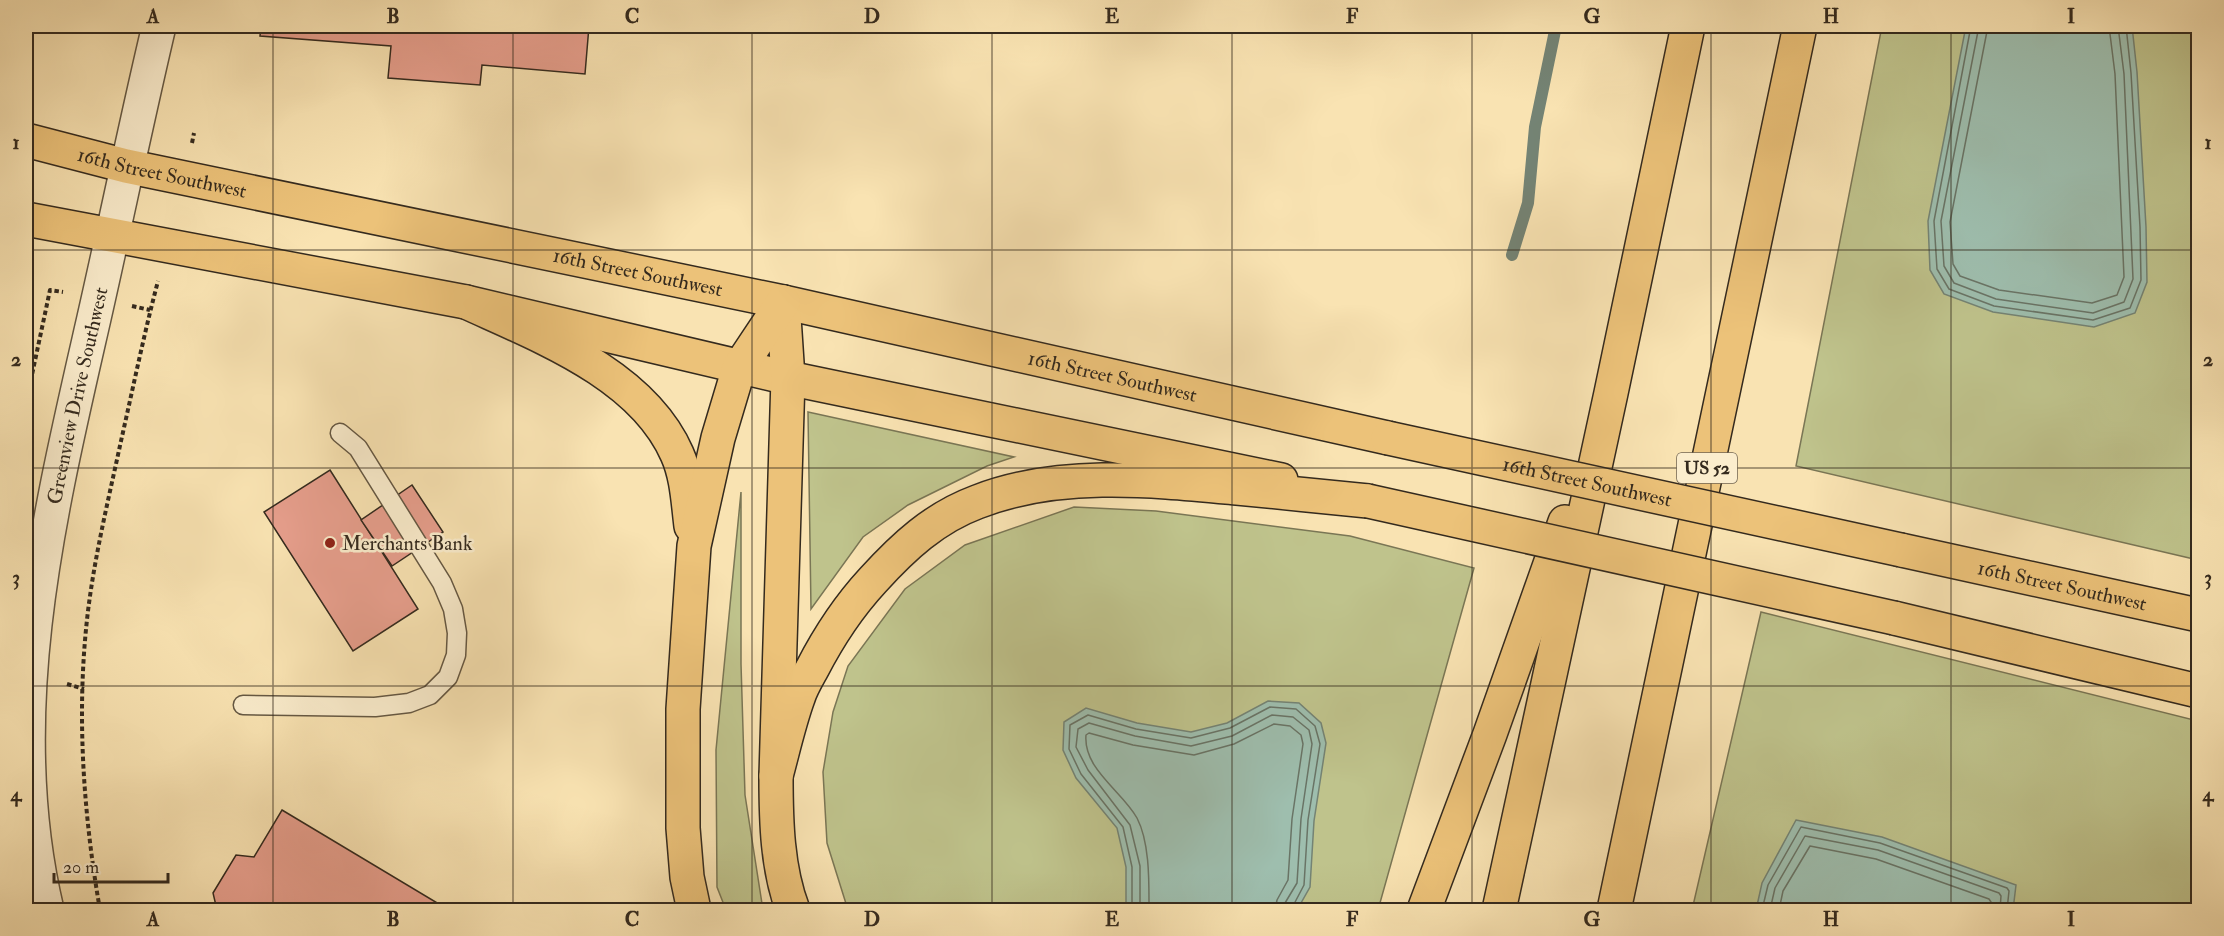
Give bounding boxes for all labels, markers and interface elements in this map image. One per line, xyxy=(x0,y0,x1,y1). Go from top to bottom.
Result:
text: A xyxy=(146,4,160,29)
text: B xyxy=(386,4,400,29)
text: C xyxy=(625,4,639,29)
text: D xyxy=(864,4,880,29)
text: E xyxy=(1105,4,1120,29)
text: F xyxy=(1346,4,1359,29)
text: G xyxy=(1584,4,1601,29)
text: H xyxy=(1823,4,1839,29)
text: I xyxy=(2067,4,2075,29)
text: 1 xyxy=(12,130,20,155)
text: 1 xyxy=(2204,130,2212,155)
street label: 16th Street Southwest xyxy=(75,142,249,204)
street label: 16th Street Southwest xyxy=(551,243,725,302)
street label: Greenview Drive Southwest xyxy=(42,284,114,506)
street label: 16th Street Southwest xyxy=(1026,345,1200,408)
text: 2 xyxy=(11,347,21,372)
text: 2 xyxy=(2203,347,2213,372)
street label: 16th Street Southwest xyxy=(1500,451,1675,513)
road number: US 52 xyxy=(1677,453,1737,483)
place label: Merchants Bank xyxy=(342,531,473,556)
marker: Merchants Bank xyxy=(323,536,337,550)
street label: 16th Street Southwest xyxy=(1975,555,2150,617)
text: 3 xyxy=(12,565,20,590)
text: 3 xyxy=(2204,565,2212,590)
text: 4 xyxy=(10,782,23,807)
text: 4 xyxy=(2202,782,2215,807)
scale bar xyxy=(54,846,168,884)
text: 20 m xyxy=(63,856,99,879)
text: A xyxy=(146,907,160,932)
text: B xyxy=(386,907,400,932)
text: C xyxy=(625,907,639,932)
text: D xyxy=(864,907,880,932)
text: E xyxy=(1105,907,1120,932)
text: F xyxy=(1346,907,1359,932)
text: G xyxy=(1584,907,1601,932)
text: H xyxy=(1823,907,1839,932)
text: I xyxy=(2067,907,2075,932)

